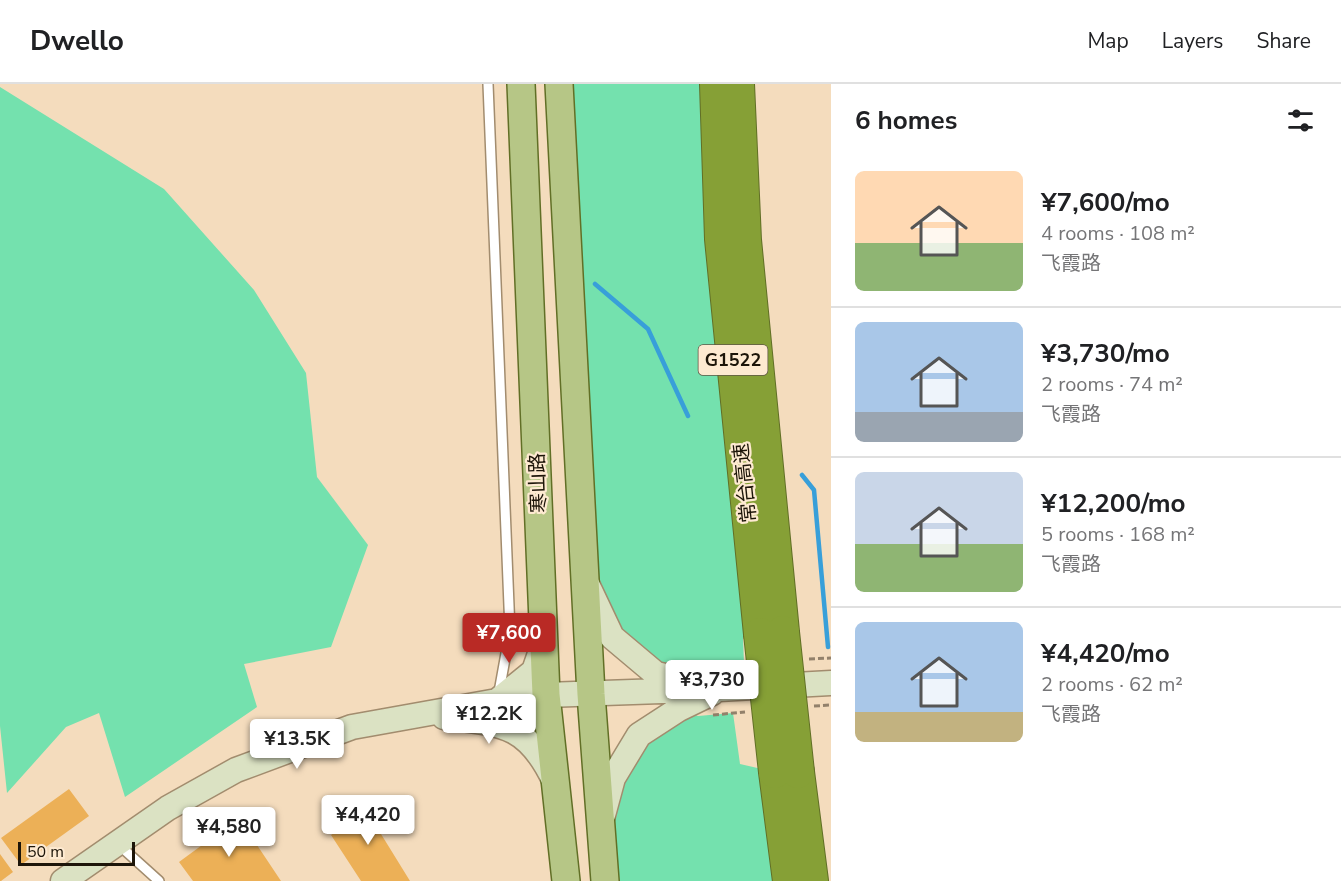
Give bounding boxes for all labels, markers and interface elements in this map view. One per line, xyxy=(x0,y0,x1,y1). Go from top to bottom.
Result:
text: Dwello xyxy=(30,22,124,60)
text: Map xyxy=(1087,27,1129,55)
text: Layers xyxy=(1162,27,1223,55)
text: Share xyxy=(1256,27,1311,55)
text: 6 homes xyxy=(855,103,957,138)
icon: filters xyxy=(1284,104,1317,137)
text: ¥7,600/mo xyxy=(1041,185,1170,220)
icon: home xyxy=(903,195,975,267)
text: 4 rooms · 108 m² xyxy=(1041,220,1195,247)
text: 飞霞路 xyxy=(1041,250,1101,277)
text: ¥3,730/mo xyxy=(1041,336,1170,371)
road number: G1522 xyxy=(698,345,768,375)
icon: home xyxy=(903,346,975,418)
text: 2 rooms · 74 m² xyxy=(1041,371,1183,398)
text: 飞霞路 xyxy=(1041,401,1101,428)
street label: 常台高速 xyxy=(727,442,763,524)
street label: 寒山路 xyxy=(523,453,553,513)
text: ¥12,200/mo xyxy=(1041,486,1185,521)
icon: home xyxy=(903,496,975,568)
text: 5 rooms · 168 m² xyxy=(1041,521,1195,548)
text: 飞霞路 xyxy=(1041,551,1101,578)
pin: ¥7,600 xyxy=(460,613,558,664)
text: ¥7,600 xyxy=(477,619,541,646)
text: ¥4,420/mo xyxy=(1041,636,1170,671)
icon: home xyxy=(903,646,975,718)
pin: ¥3,730 xyxy=(663,660,761,711)
text: ¥3,730 xyxy=(680,666,744,693)
text: 2 rooms · 62 m² xyxy=(1041,671,1183,698)
pin: ¥12.2K xyxy=(440,694,538,745)
text: ¥12.2K xyxy=(456,700,522,727)
text: 飞霞路 xyxy=(1041,701,1101,728)
pin: ¥13.5K xyxy=(248,719,346,770)
text: ¥13.5K xyxy=(264,725,330,752)
pin: ¥4,420 xyxy=(319,795,417,846)
text: ¥4,420 xyxy=(336,801,400,828)
pin: ¥4,580 xyxy=(180,807,278,858)
text: ¥4,580 xyxy=(197,813,261,840)
scale bar xyxy=(18,839,135,866)
text: 50 m xyxy=(27,841,64,863)

